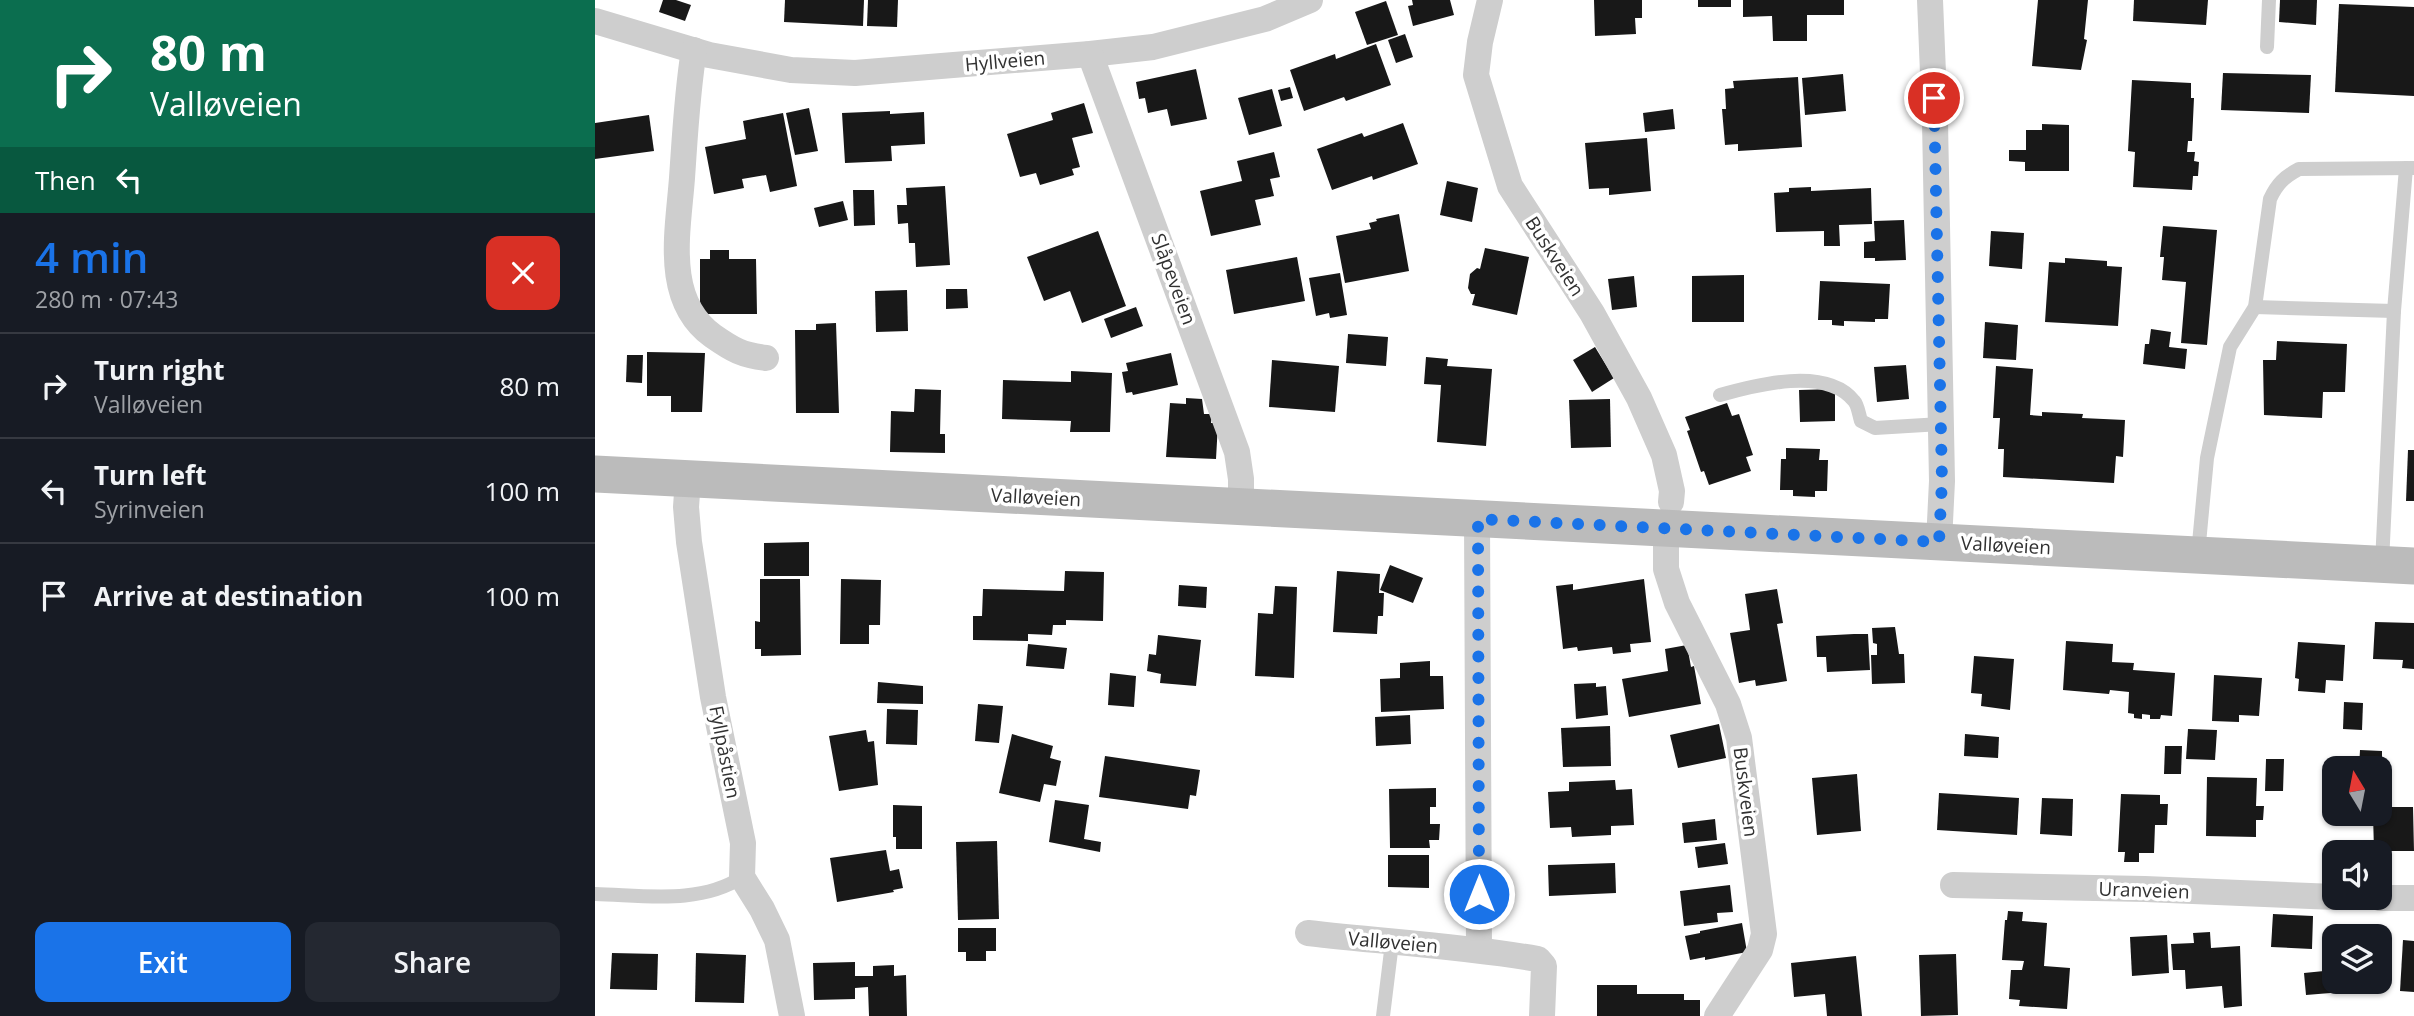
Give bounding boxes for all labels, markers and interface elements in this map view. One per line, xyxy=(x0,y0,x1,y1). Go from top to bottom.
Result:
text: 80 m xyxy=(150,19,267,85)
icon: right xyxy=(35,28,126,119)
street label: Hyllveien xyxy=(964,45,1046,77)
pin xyxy=(1904,68,1964,128)
icon: arrive xyxy=(1915,79,1953,117)
text: Valløveien xyxy=(150,82,302,125)
icon: left xyxy=(110,161,148,199)
text: Then xyxy=(35,162,96,198)
street label: Buskveien xyxy=(1520,211,1590,301)
text: 4 min xyxy=(35,228,148,285)
street label: Slåpeveien xyxy=(1145,230,1203,328)
button: close xyxy=(486,236,560,310)
text: 280 m · 07:43 xyxy=(35,283,178,315)
text: Turn right xyxy=(94,352,225,388)
icon: right xyxy=(35,367,73,405)
text: 80 m xyxy=(499,368,560,404)
text: Valløveien xyxy=(94,388,203,420)
text: Turn left xyxy=(94,457,206,493)
icon: left xyxy=(35,472,73,510)
text: 100 m xyxy=(485,473,560,509)
street label: Valløveien xyxy=(990,482,1082,512)
text: Syrinveien xyxy=(94,493,205,525)
street label: Valløveien xyxy=(1960,530,2052,560)
icon: arrive xyxy=(35,577,73,615)
text: Arrive at destination xyxy=(94,578,363,614)
text: 100 m xyxy=(485,578,560,614)
street label: Fyllpåstien xyxy=(703,703,747,801)
street label: Buskveien xyxy=(1728,746,1764,838)
north arrow xyxy=(2322,756,2392,826)
map controls xyxy=(2322,756,2392,994)
button: sound xyxy=(2322,840,2392,910)
position arrow xyxy=(1442,857,1516,931)
street label: Uranveien xyxy=(2098,875,2190,905)
button: Exit xyxy=(35,922,291,1002)
button: Share xyxy=(305,922,560,1002)
button: layers xyxy=(2322,924,2392,994)
street label: Valløveien xyxy=(1347,925,1439,959)

